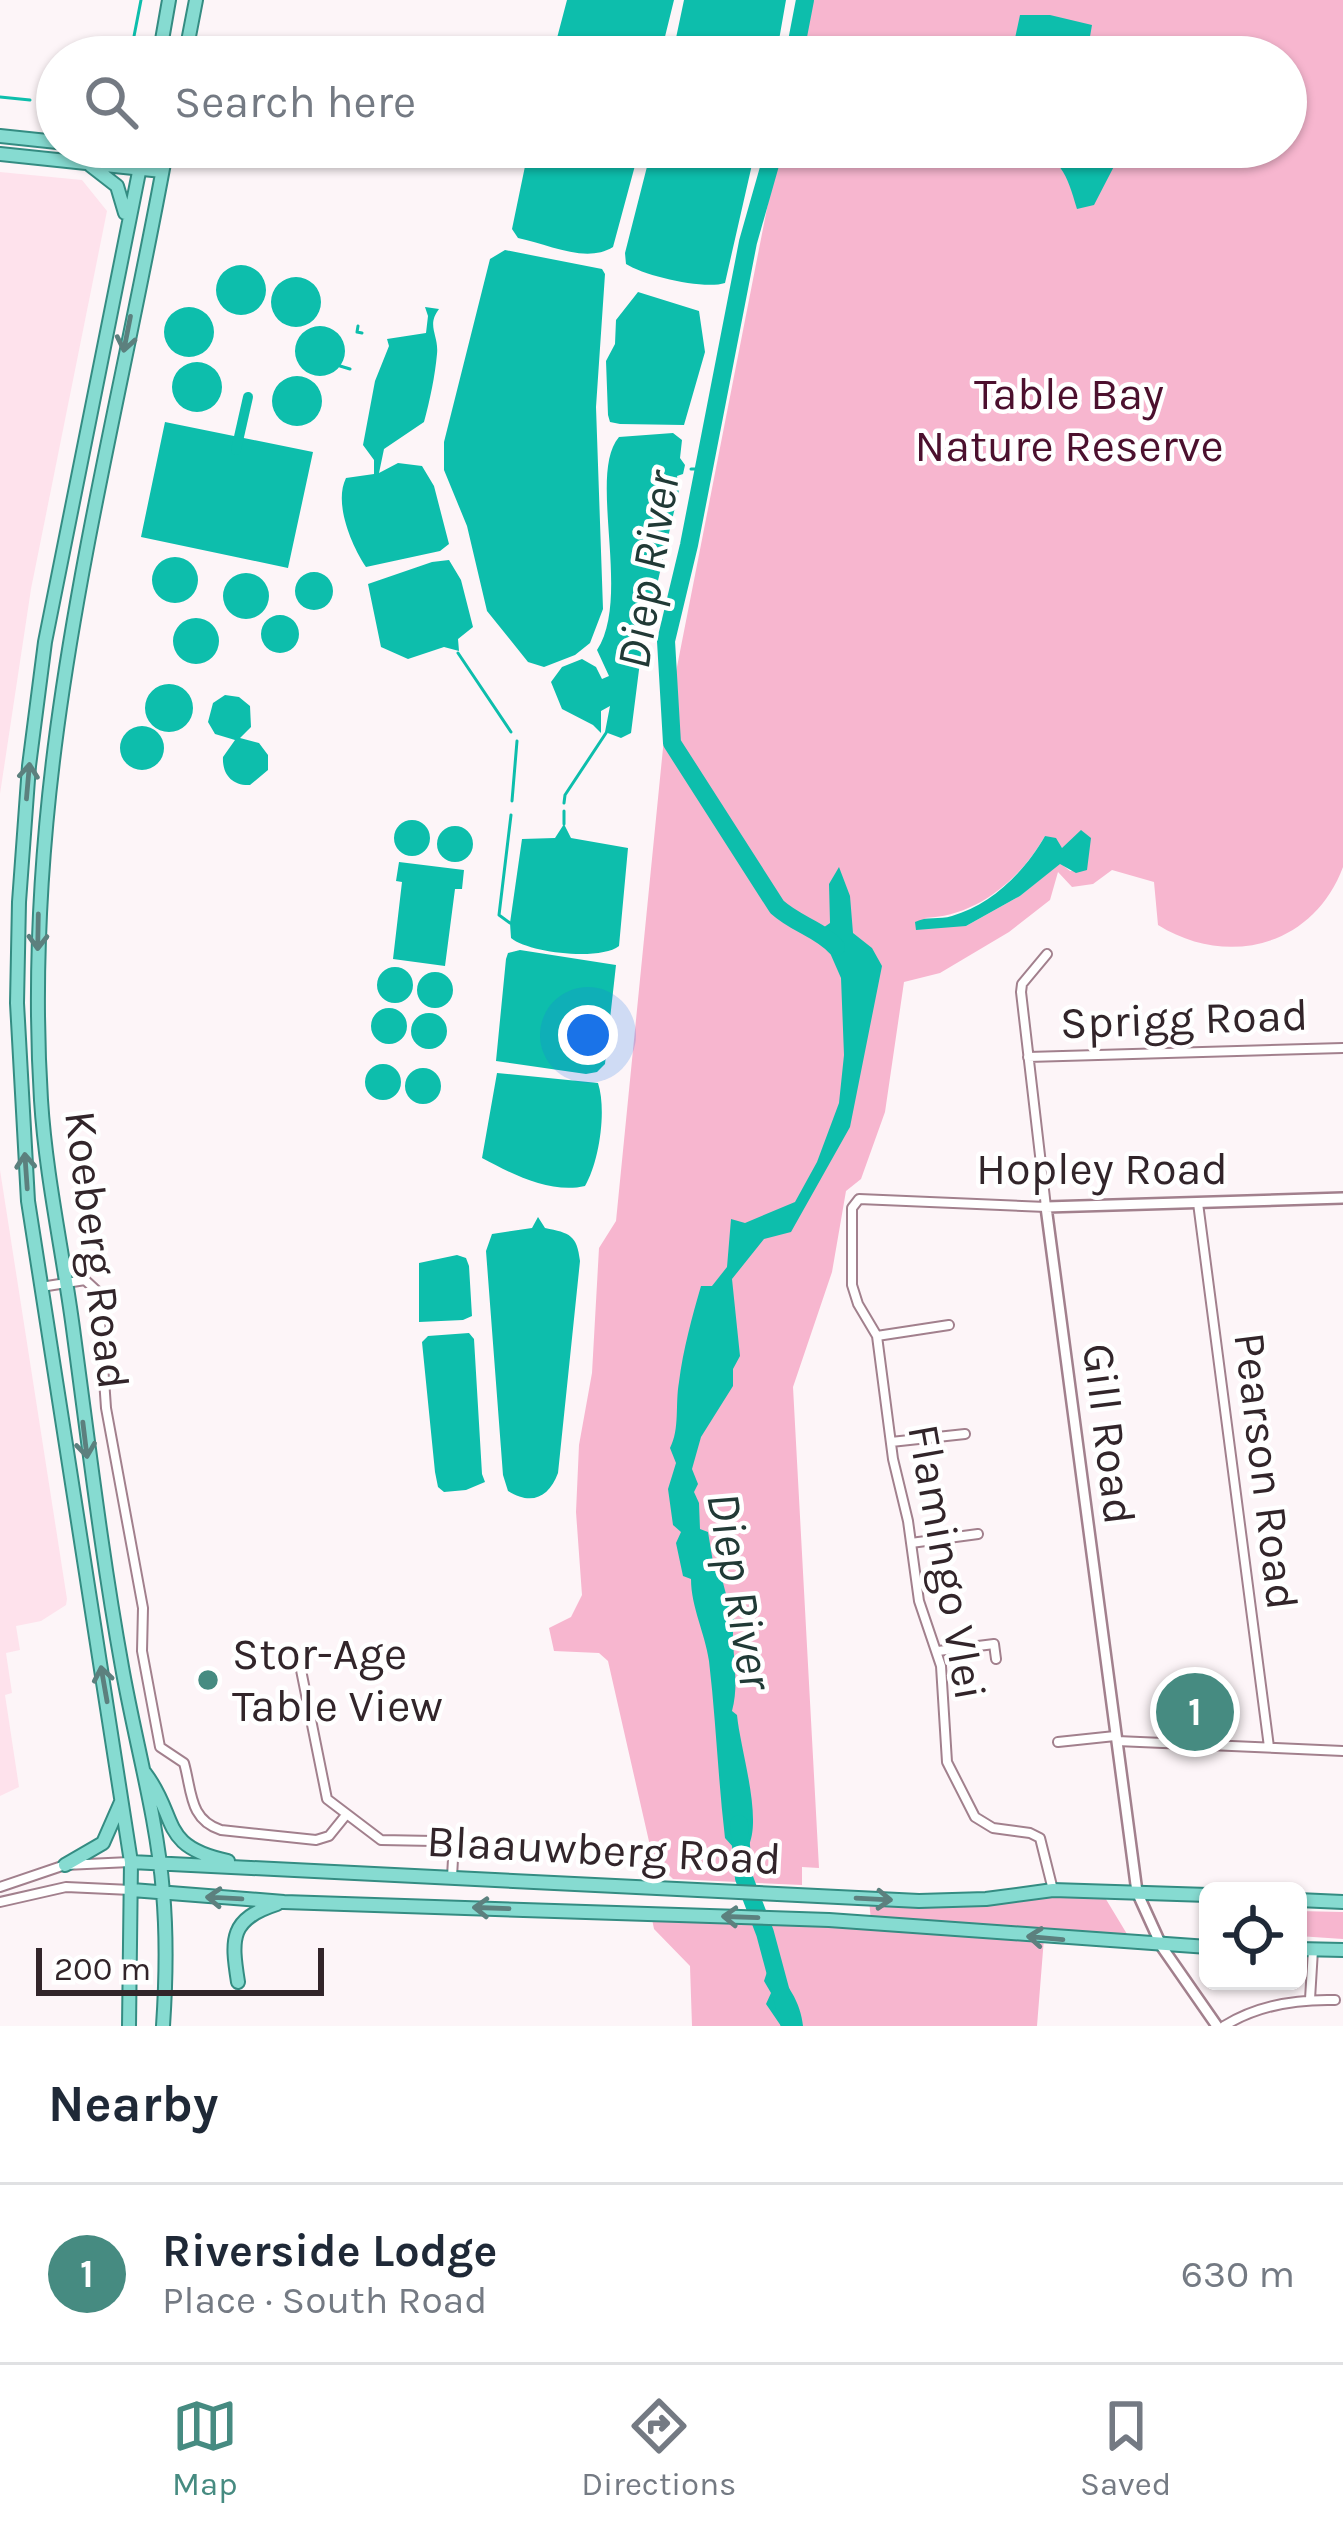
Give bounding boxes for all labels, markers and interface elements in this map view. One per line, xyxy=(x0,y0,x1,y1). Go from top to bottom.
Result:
search box xyxy=(36,36,1307,168)
icon: search xyxy=(78,69,144,135)
text: Search here xyxy=(174,76,416,128)
one-way arrow xyxy=(115,315,138,353)
park label: Table Bay Nature Reserve xyxy=(914,368,1224,472)
water label: Diep River xyxy=(605,466,691,673)
one-way arrow xyxy=(16,762,39,801)
one-way arrow xyxy=(27,912,50,951)
street label: Sprigg Road xyxy=(1059,989,1309,1050)
your location xyxy=(558,1005,618,1065)
street label: Koeberg Road xyxy=(53,1108,140,1392)
street label: Hopley Road xyxy=(976,1143,1228,1196)
one-way arrow xyxy=(14,1152,37,1191)
street label: Pearson Road xyxy=(1223,1330,1309,1612)
street label: Gill Road xyxy=(1072,1341,1146,1527)
one-way arrow xyxy=(75,1420,97,1459)
street label: Flamingo Vlei xyxy=(896,1420,997,1704)
water label: Diep River xyxy=(695,1488,785,1696)
place label: Stor-Age Table View xyxy=(232,1628,443,1732)
one-way arrow xyxy=(92,1666,114,1705)
marker: Stor-Age Table View xyxy=(195,1667,221,1693)
pin: 1 xyxy=(1156,1667,1234,1757)
street label: Blaauwberg Road xyxy=(425,1815,783,1886)
map controls xyxy=(1199,1882,1307,1990)
button: locate xyxy=(1199,1882,1307,1990)
one-way arrow xyxy=(205,1886,244,1909)
one-way arrow xyxy=(854,1888,893,1911)
one-way arrow xyxy=(472,1897,511,1920)
one-way arrow xyxy=(721,1905,760,1928)
one-way arrow xyxy=(1026,1926,1065,1949)
scale bar xyxy=(36,1942,324,1995)
text: 200 m xyxy=(54,1950,151,1988)
text: Nearby xyxy=(48,2074,218,2134)
text: Riverside Lodge xyxy=(162,2225,497,2277)
text: 1 xyxy=(80,2251,94,2297)
text: 630 m xyxy=(1181,2251,1295,2297)
text: Place · South Road xyxy=(162,2277,487,2323)
tab: Map xyxy=(172,2393,238,2503)
tab: Directions xyxy=(581,2393,736,2503)
tab: Saved xyxy=(1080,2393,1171,2503)

